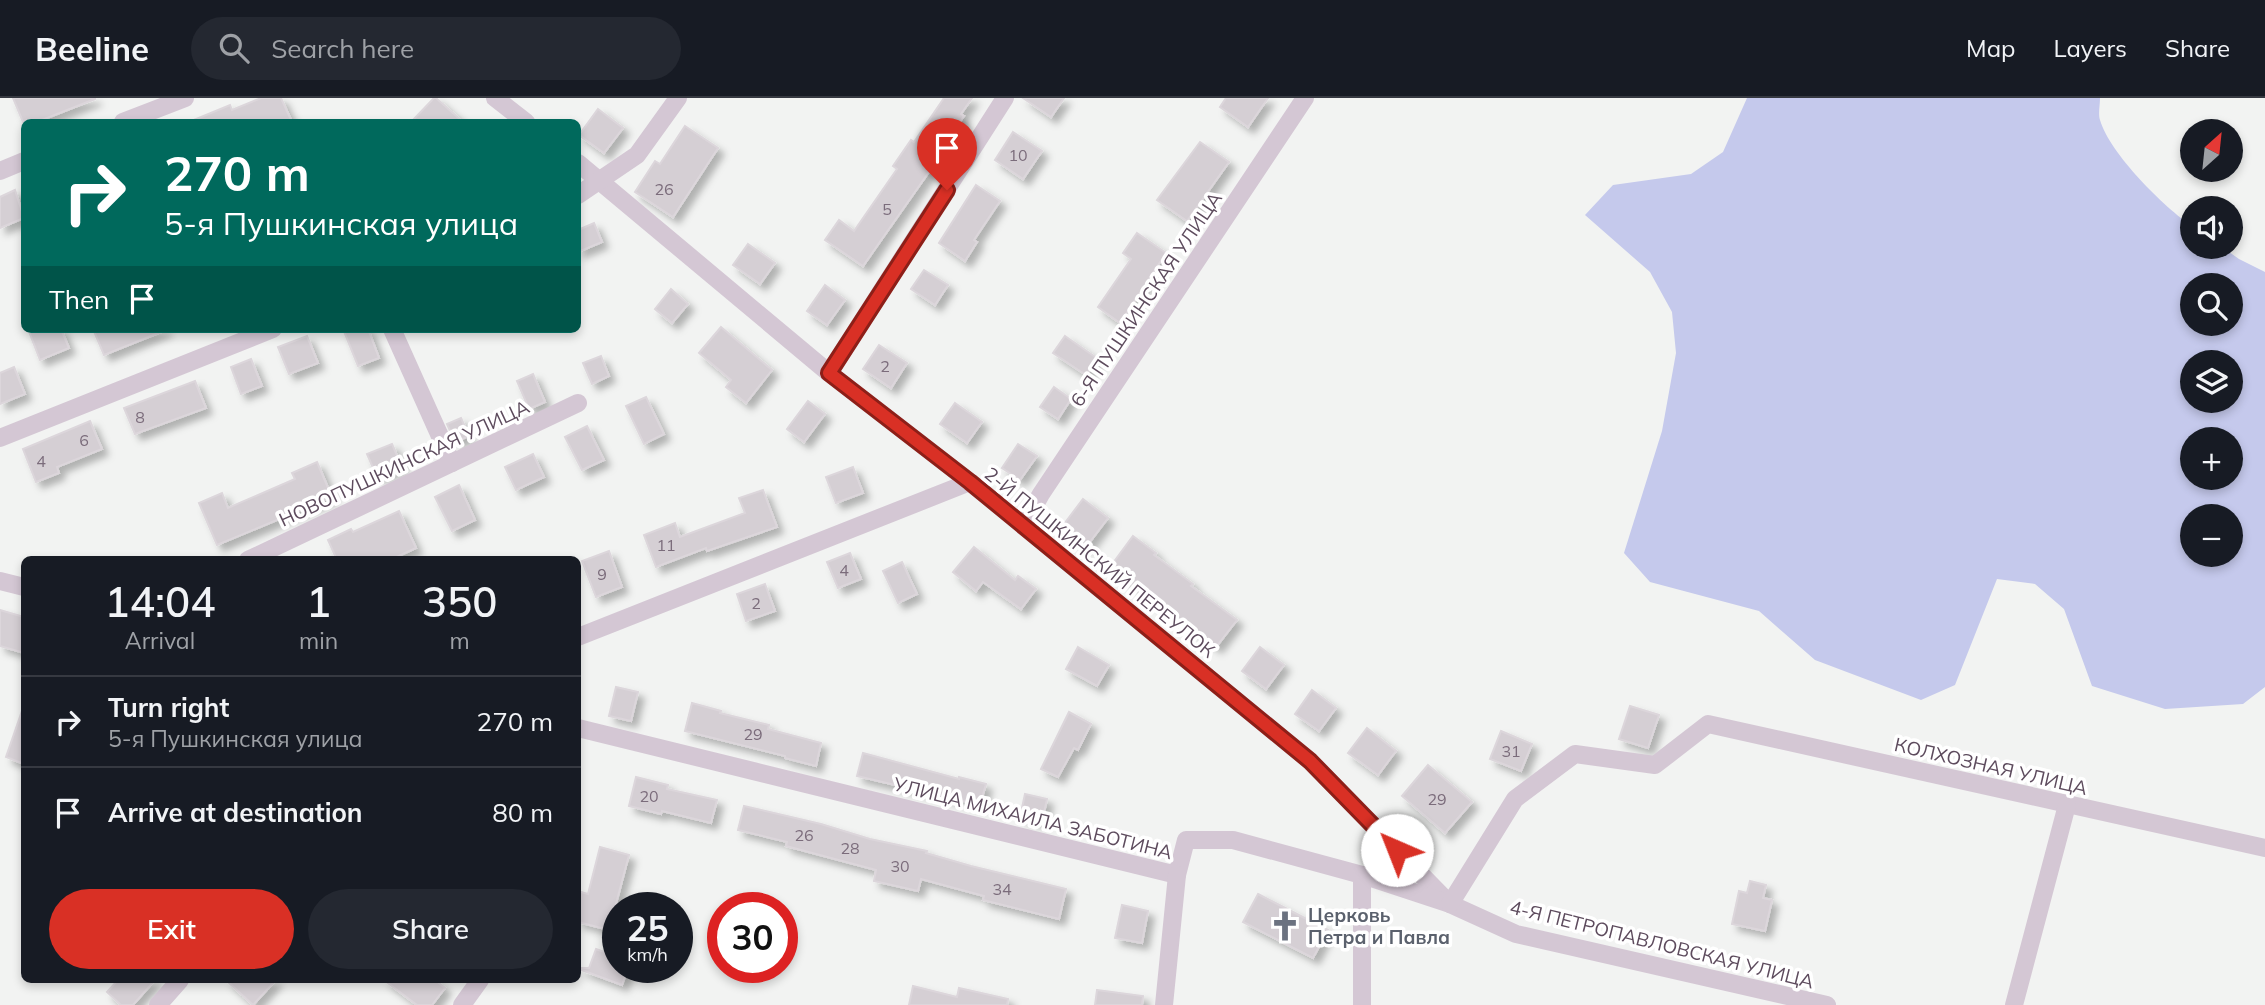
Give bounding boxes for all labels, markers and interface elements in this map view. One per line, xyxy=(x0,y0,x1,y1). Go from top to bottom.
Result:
search box xyxy=(191,17,681,80)
text: Beeline xyxy=(35,28,149,69)
icon: search xyxy=(215,29,253,67)
text: Search here xyxy=(271,32,414,65)
text: Map xyxy=(1966,33,2015,63)
text: Layers xyxy=(2053,33,2127,63)
text: Share xyxy=(2165,33,2230,63)
pin xyxy=(917,118,977,190)
north arrow xyxy=(2180,119,2244,182)
map controls xyxy=(2180,119,2243,567)
icon: arrive xyxy=(928,129,966,167)
text: 270 m xyxy=(164,142,310,203)
house number: 10 xyxy=(1008,145,1028,165)
icon: right xyxy=(49,147,140,238)
house number: 26 xyxy=(654,179,674,199)
street label: 6-Я ПУШКИНСКАЯ УЛИЦА xyxy=(1065,187,1227,411)
button: sound xyxy=(2180,196,2243,259)
house number: 5 xyxy=(882,199,892,219)
text: 5-я Пушкинская улица xyxy=(164,203,518,243)
button: search xyxy=(2180,273,2243,336)
icon: arrive xyxy=(123,280,161,318)
text: Then xyxy=(49,283,109,316)
button: layers xyxy=(2180,350,2243,413)
house number: 2 xyxy=(880,356,890,376)
street label: НОВОПУШКИНСКАЯ УЛИЦА xyxy=(275,394,533,532)
house number: 8 xyxy=(135,407,145,427)
button: + xyxy=(2180,427,2243,490)
house number: 6 xyxy=(79,430,89,450)
house number: 4 xyxy=(36,451,46,471)
street label: 2-Й ПУШКИНСКИЙ ПЕРЕУЛОК xyxy=(980,461,1221,663)
button: − xyxy=(2180,504,2243,567)
house number: 11 xyxy=(656,535,676,555)
house number: 4 xyxy=(839,560,849,580)
house number: 9 xyxy=(597,564,607,584)
text: 14:04 xyxy=(105,575,215,628)
text: 1 xyxy=(306,575,331,628)
text: 350 xyxy=(422,575,497,628)
house number: 2 xyxy=(751,593,761,613)
text: Arrival xyxy=(125,626,195,655)
text: min xyxy=(299,626,338,655)
text: m xyxy=(449,626,470,655)
text: Turn right xyxy=(108,691,229,724)
icon: right xyxy=(49,703,87,741)
text: 270 m xyxy=(477,705,553,738)
text: 5-я Пушкинская улица xyxy=(108,724,363,753)
house number: 29 xyxy=(743,724,763,744)
street label: КОЛХОЗНАЯ УЛИЦА xyxy=(1892,732,2090,800)
house number: 31 xyxy=(1501,741,1521,761)
street label: УЛИЦА МИХАИЛА ЗАБОТИНА xyxy=(890,771,1175,864)
house number: 20 xyxy=(639,786,659,806)
house number: 29 xyxy=(1427,789,1447,809)
icon: arrive xyxy=(49,794,87,832)
text: Arrive at destination xyxy=(108,796,363,829)
text: 80 m xyxy=(492,796,553,829)
position arrow xyxy=(1360,813,1434,887)
house number: 26 xyxy=(794,825,814,845)
house number: 28 xyxy=(840,838,860,858)
house number: 30 xyxy=(890,856,910,876)
house number: 34 xyxy=(992,879,1012,899)
button: Exit xyxy=(49,889,294,969)
button: Share xyxy=(308,889,553,969)
speed limit sign: 30 xyxy=(707,892,798,983)
street label: 4-Я ПЕТРОПАВЛОВСКАЯ УЛИЦА xyxy=(1508,895,1816,993)
place label: Церковь Петра и Павла xyxy=(1308,903,1450,949)
text: 25 xyxy=(626,906,669,950)
church icon: Церковь Петра и Павла xyxy=(1268,909,1302,943)
text: km/h xyxy=(627,943,668,966)

